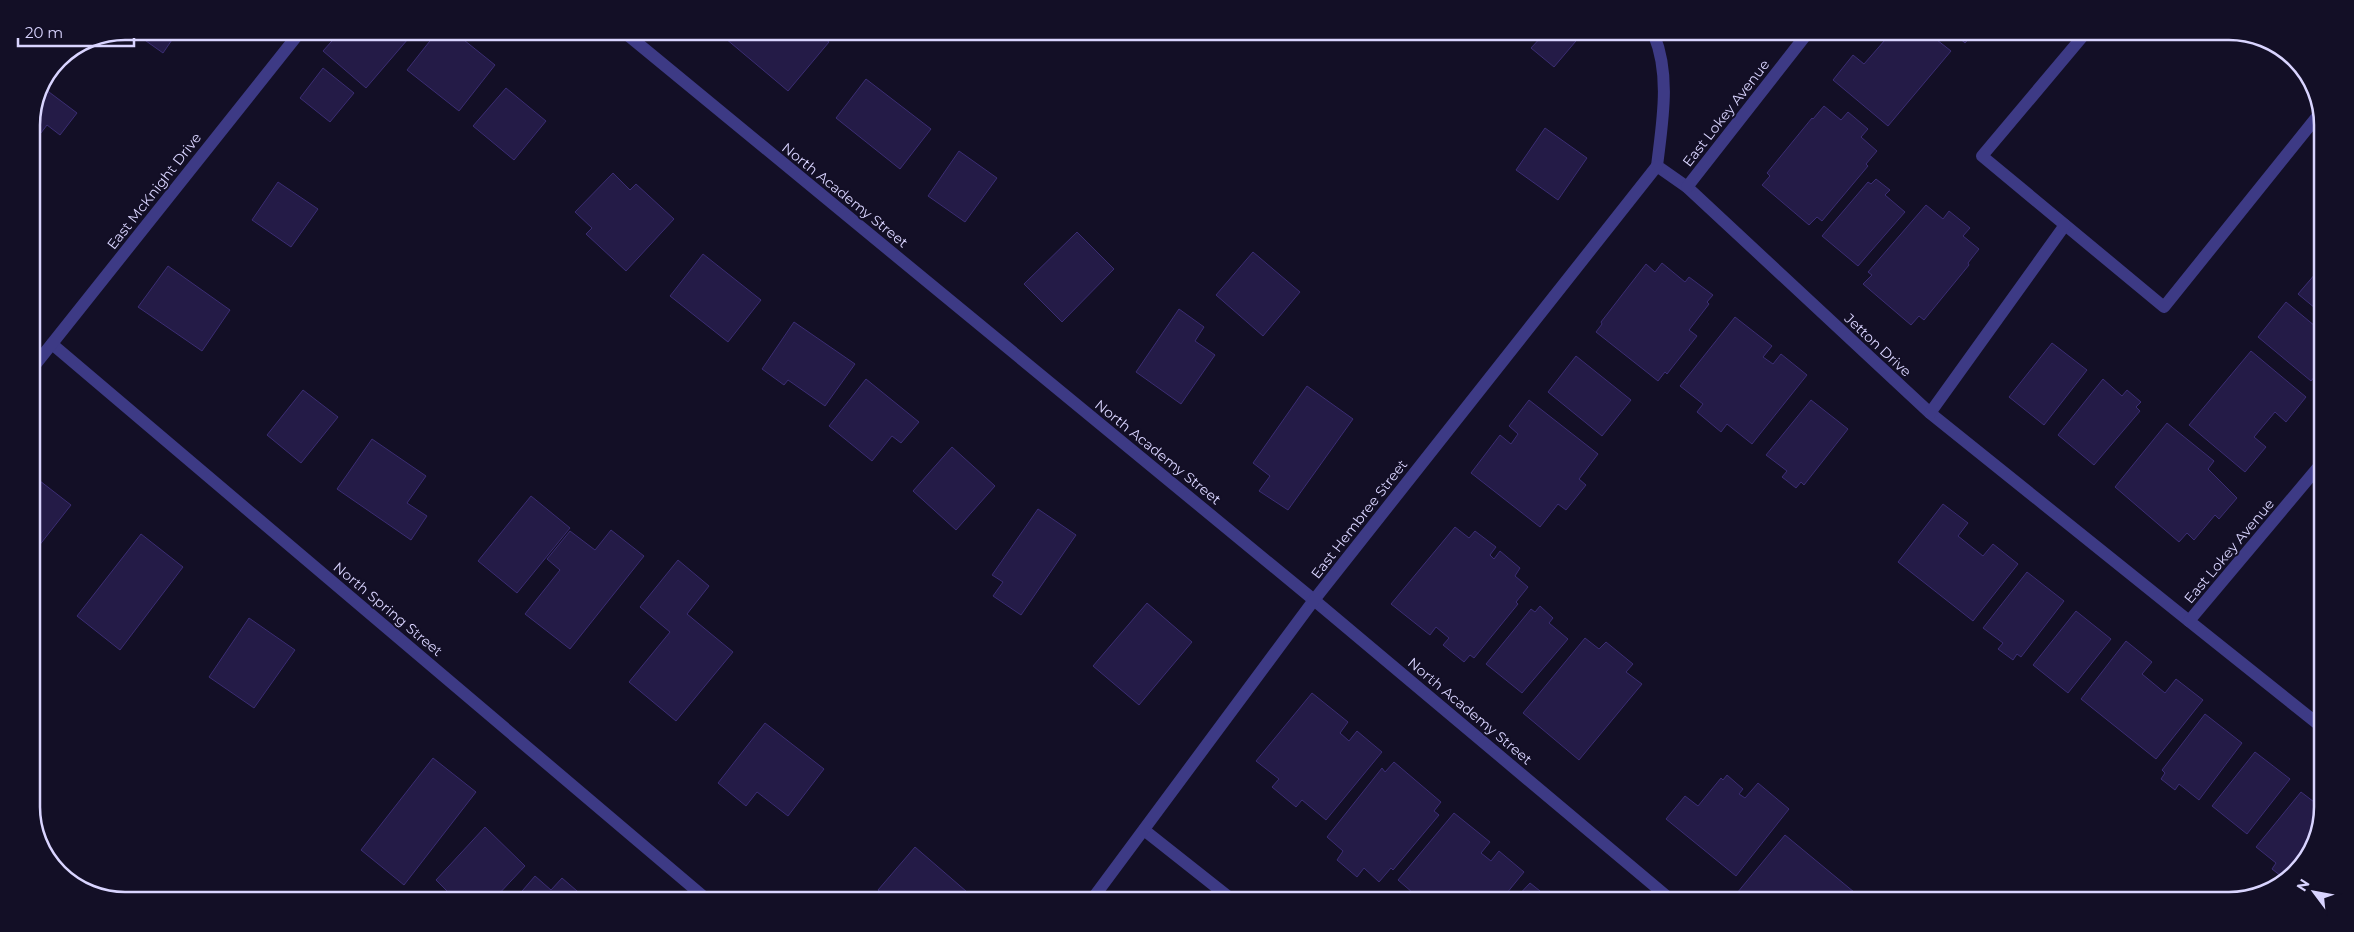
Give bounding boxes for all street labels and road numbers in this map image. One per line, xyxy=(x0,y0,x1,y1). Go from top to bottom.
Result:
street label: East Lokey Avenue xyxy=(1679,56,1773,170)
street label: East McKnight Drive xyxy=(103,129,205,253)
street label: North Academy Street xyxy=(778,139,912,252)
street label: Jetton Drive xyxy=(1840,309,1915,381)
street label: North Academy Street xyxy=(1091,396,1225,509)
street label: East Hembree Street xyxy=(1307,456,1411,582)
street label: East Lokey Avenue xyxy=(2180,495,2278,607)
street label: North Spring Street xyxy=(330,558,447,660)
street label: North Academy Street xyxy=(1404,654,1536,769)

